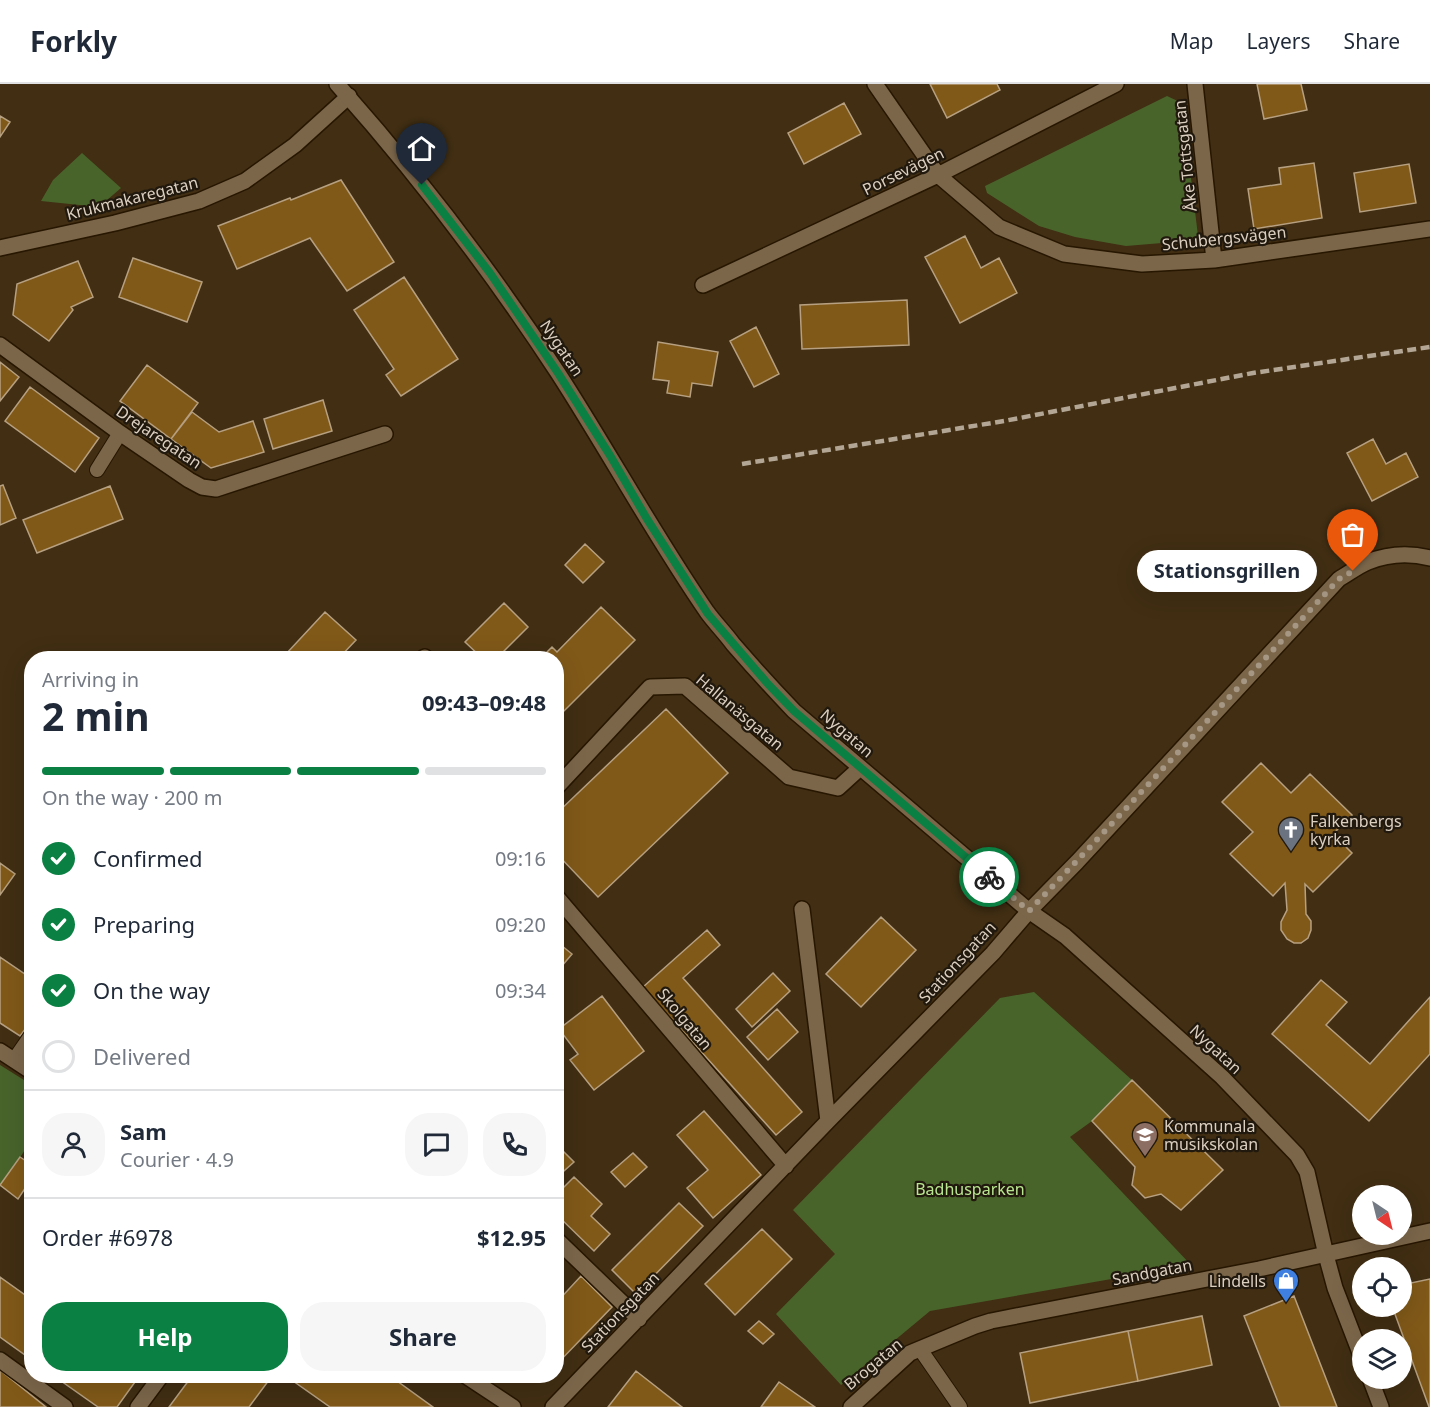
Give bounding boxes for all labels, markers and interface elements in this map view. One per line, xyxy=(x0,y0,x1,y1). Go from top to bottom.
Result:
text: Forkly xyxy=(30,22,117,60)
text: Map xyxy=(1170,27,1214,55)
text: Layers xyxy=(1247,27,1311,55)
text: Share xyxy=(1344,27,1400,55)
street label: Åke Tottsgatan xyxy=(1168,99,1202,213)
pin xyxy=(396,123,447,185)
icon: home xyxy=(405,132,438,165)
street label: Porsevägen xyxy=(859,142,947,200)
street label: Krukmakaregatan xyxy=(64,171,200,225)
street label: Schubergsvägen xyxy=(1161,221,1287,255)
street label: Nygatan xyxy=(535,315,589,381)
street label: Drejaregatan xyxy=(112,400,206,474)
pin xyxy=(1327,509,1378,571)
icon: bag xyxy=(1336,518,1369,551)
callout: Stationsgrillen xyxy=(1137,550,1317,592)
text: Stationsgrillen xyxy=(1154,557,1300,584)
text: Arriving in xyxy=(42,666,139,693)
street label: Hallanäsgatan xyxy=(692,669,788,755)
text: 09:43–09:48 xyxy=(422,687,546,717)
text: 2 min xyxy=(42,689,149,742)
street label: Nygatan xyxy=(816,704,878,762)
text: On the way · 200 m xyxy=(42,784,222,811)
place label: Falkenbergs kyrka xyxy=(1310,810,1402,850)
church icon: Falkenbergs kyrka xyxy=(1276,815,1306,853)
icon: check xyxy=(42,842,75,875)
text: Confirmed xyxy=(93,843,203,873)
text: 09:16 xyxy=(495,845,546,872)
courier xyxy=(959,847,1019,907)
icon: bike xyxy=(973,861,1006,894)
icon: check xyxy=(42,908,75,941)
text: Preparing xyxy=(93,909,195,939)
text: 09:20 xyxy=(495,911,546,938)
street label: Stationsgatan xyxy=(913,916,1001,1008)
icon: check xyxy=(42,974,75,1007)
text: On the way xyxy=(93,975,210,1005)
text: 09:34 xyxy=(495,977,546,1004)
street label: Skolgatan xyxy=(653,983,717,1055)
street label: Nygatan xyxy=(1185,1019,1247,1079)
text: Delivered xyxy=(93,1041,191,1071)
button: person xyxy=(42,1113,105,1176)
button: chat xyxy=(405,1113,468,1176)
button: phone xyxy=(483,1113,546,1176)
place label: Kommunala musikskolan xyxy=(1164,1115,1258,1155)
text: Sam xyxy=(120,1116,167,1146)
school or university icon: Kommunala musikskolan xyxy=(1130,1120,1160,1158)
text: Courier · 4.9 xyxy=(120,1146,234,1173)
park label: Badhusparken xyxy=(915,1178,1025,1200)
north arrow xyxy=(1352,1185,1412,1245)
map controls xyxy=(1352,1185,1412,1389)
text: Order #6978 xyxy=(42,1222,173,1252)
text: $12.95 xyxy=(477,1222,546,1252)
street label: Sandgatan xyxy=(1110,1253,1194,1291)
button: locate xyxy=(1352,1257,1412,1317)
shop icon: Lindells xyxy=(1271,1266,1301,1304)
street label: Stationsgatan xyxy=(576,1267,664,1357)
place label: Lindells xyxy=(1209,1270,1266,1292)
button: Help xyxy=(42,1302,288,1371)
button: Share xyxy=(300,1302,546,1371)
button: layers xyxy=(1352,1329,1412,1389)
street label: Brogatan xyxy=(839,1333,907,1395)

